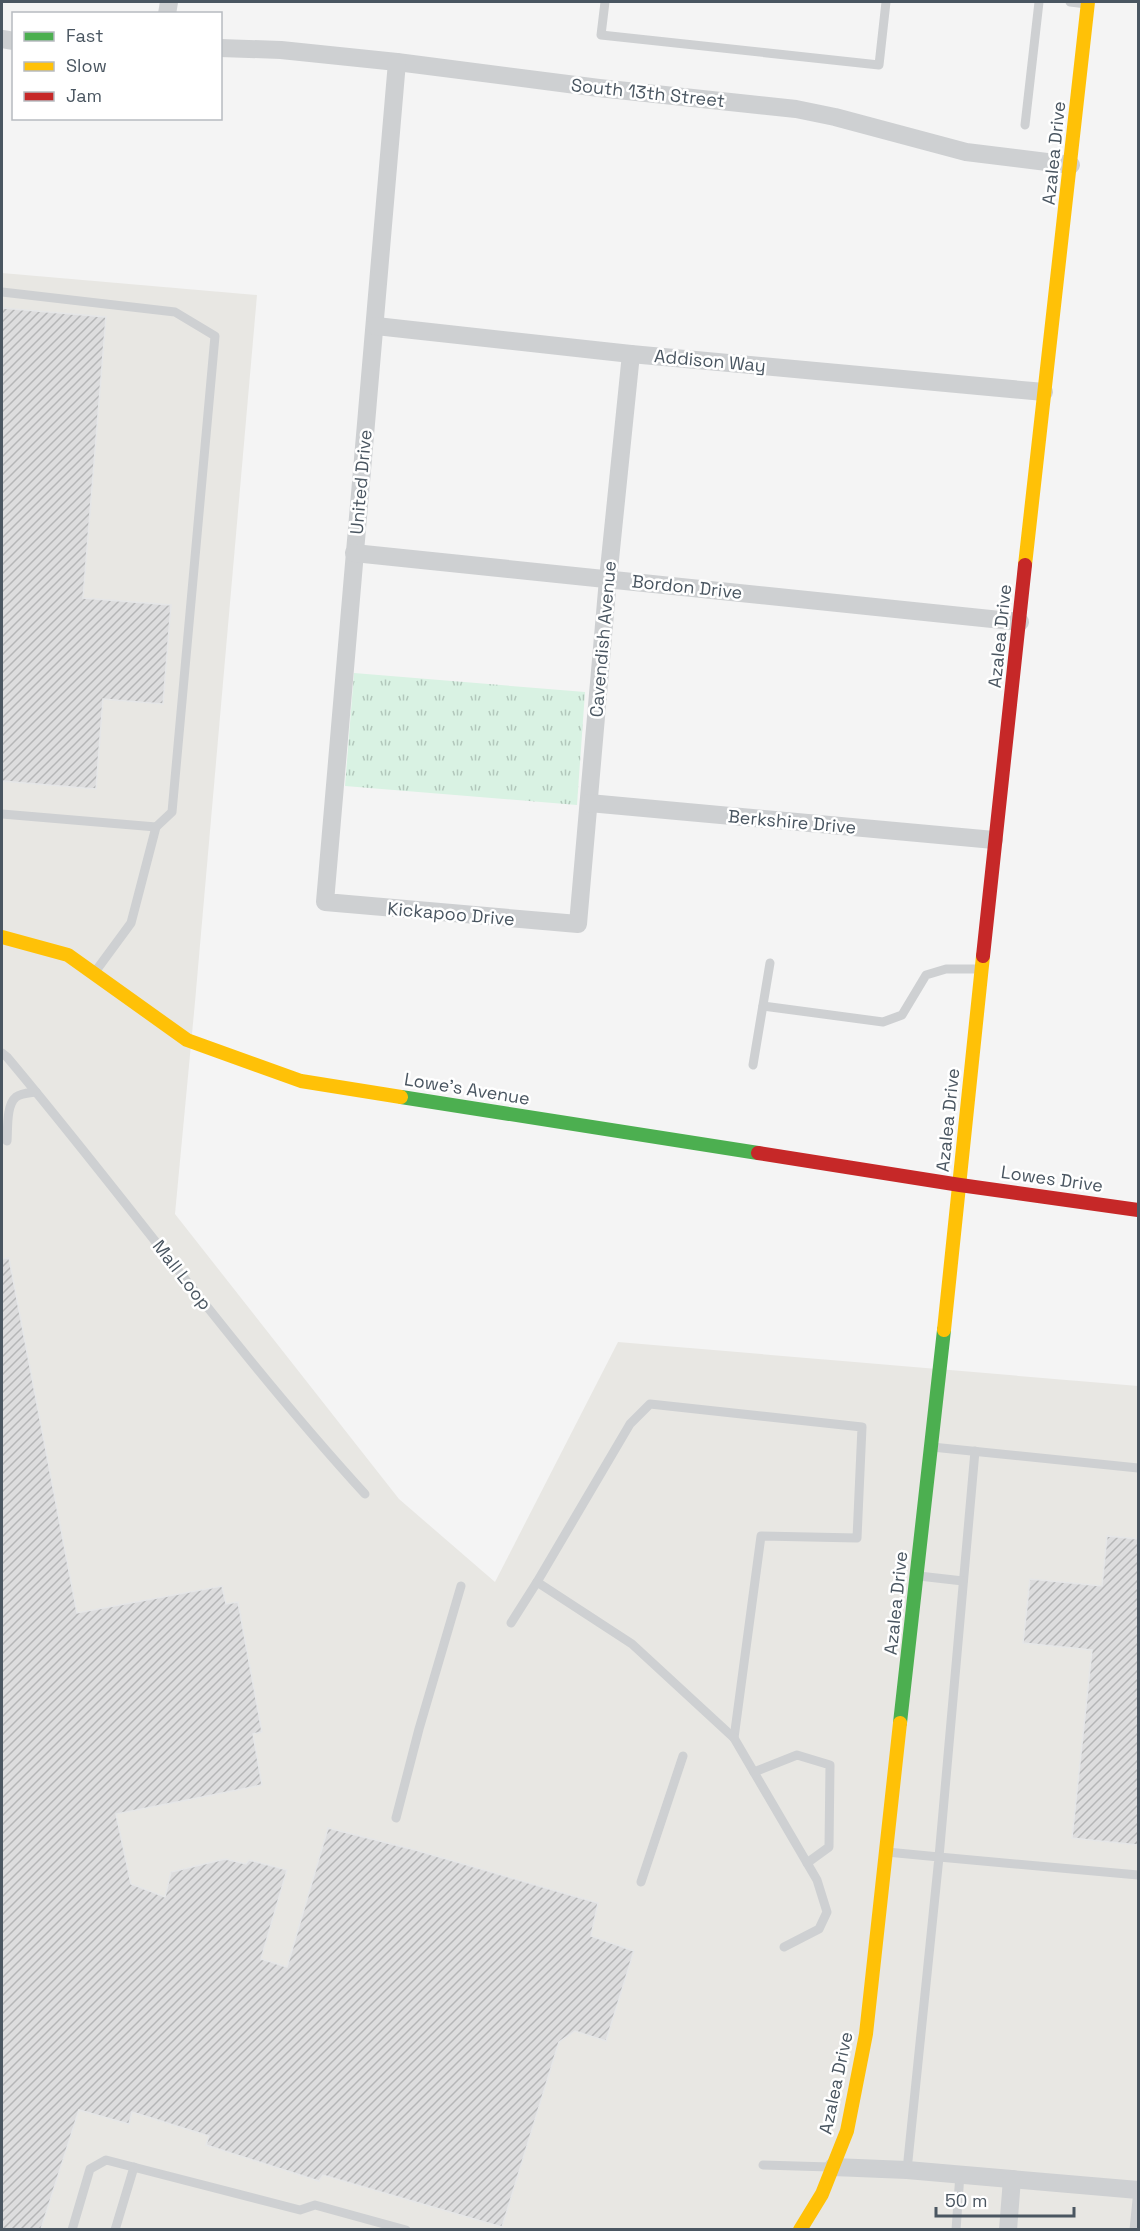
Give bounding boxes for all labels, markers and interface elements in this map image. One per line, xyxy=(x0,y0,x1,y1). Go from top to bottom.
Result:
legend xyxy=(12,12,222,120)
text: Fast xyxy=(66,24,103,47)
text: Slow xyxy=(66,54,107,77)
street label: South 13th Street xyxy=(570,73,726,112)
text: Jam xyxy=(66,84,102,107)
street label: Azalea Drive xyxy=(1037,100,1070,206)
street label: Addison Way xyxy=(653,344,767,377)
street label: United Drive xyxy=(344,428,377,535)
street label: Cavendish Avenue xyxy=(584,560,621,718)
street label: Bordon Drive xyxy=(631,569,743,604)
street label: Azalea Drive xyxy=(983,583,1016,689)
street label: Berkshire Drive xyxy=(727,804,857,839)
street label: Kickapoo Drive xyxy=(386,896,516,931)
street label: Lowe's Avenue xyxy=(403,1067,532,1110)
street label: Azalea Drive xyxy=(931,1067,964,1173)
street label: Lowes Drive xyxy=(1000,1160,1105,1197)
street label: Mall Loop xyxy=(148,1235,217,1314)
street label: Azalea Drive xyxy=(879,1550,912,1656)
street label: Azalea Drive xyxy=(813,2030,858,2136)
scale bar xyxy=(936,2180,1074,2218)
text: 50 m xyxy=(945,2189,987,2212)

